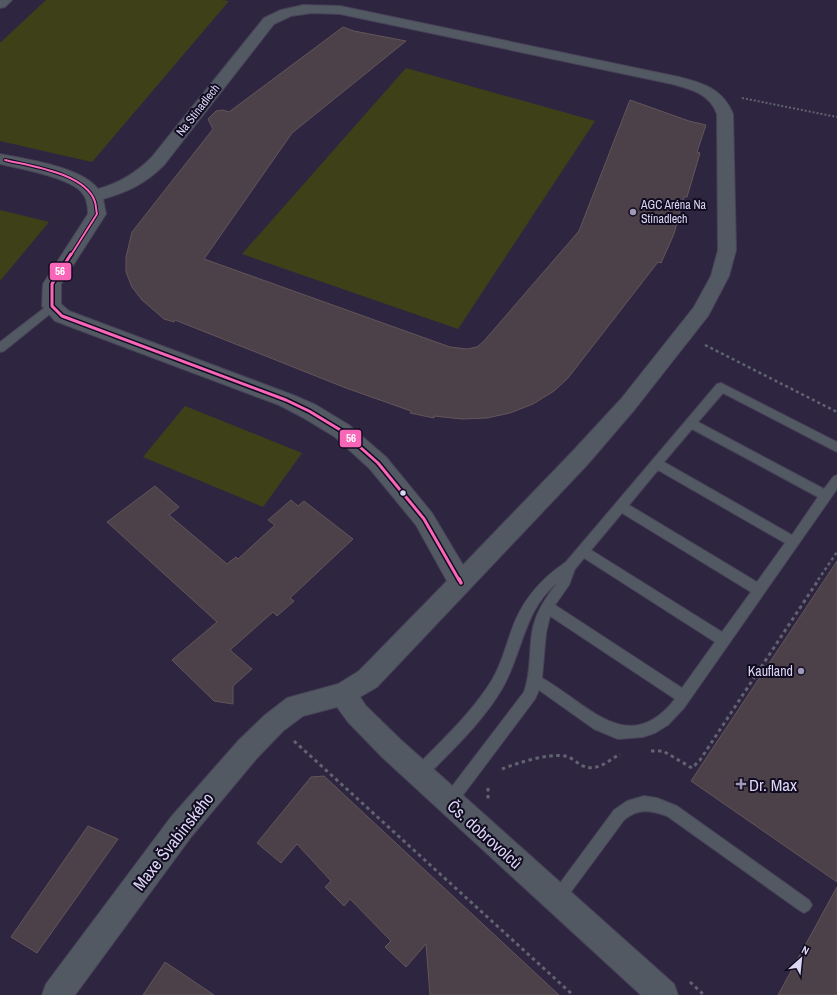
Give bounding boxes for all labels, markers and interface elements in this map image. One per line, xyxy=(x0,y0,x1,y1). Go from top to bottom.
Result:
street label: Na Stínadlech xyxy=(173,81,223,139)
place label: AGC Aréna Na Stínadlech xyxy=(640,197,707,227)
marker: AGC Aréna Na Stínadlech xyxy=(628,207,638,217)
line badge: 56 xyxy=(49,262,72,281)
text: 56 xyxy=(55,264,65,278)
line badge: 56 xyxy=(339,429,362,448)
text: 56 xyxy=(346,431,356,445)
unlabelled marker xyxy=(398,488,408,498)
place label: Kaufland xyxy=(748,662,793,680)
marker: Kaufland xyxy=(796,666,806,676)
place label: Dr. Max xyxy=(749,773,797,796)
marker: Dr. Max xyxy=(736,779,746,789)
street label: Maxe Švabinského xyxy=(127,787,219,895)
street label: Čs. dobrovolců xyxy=(443,794,527,874)
north arrow xyxy=(781,939,821,979)
text: N xyxy=(799,942,812,958)

